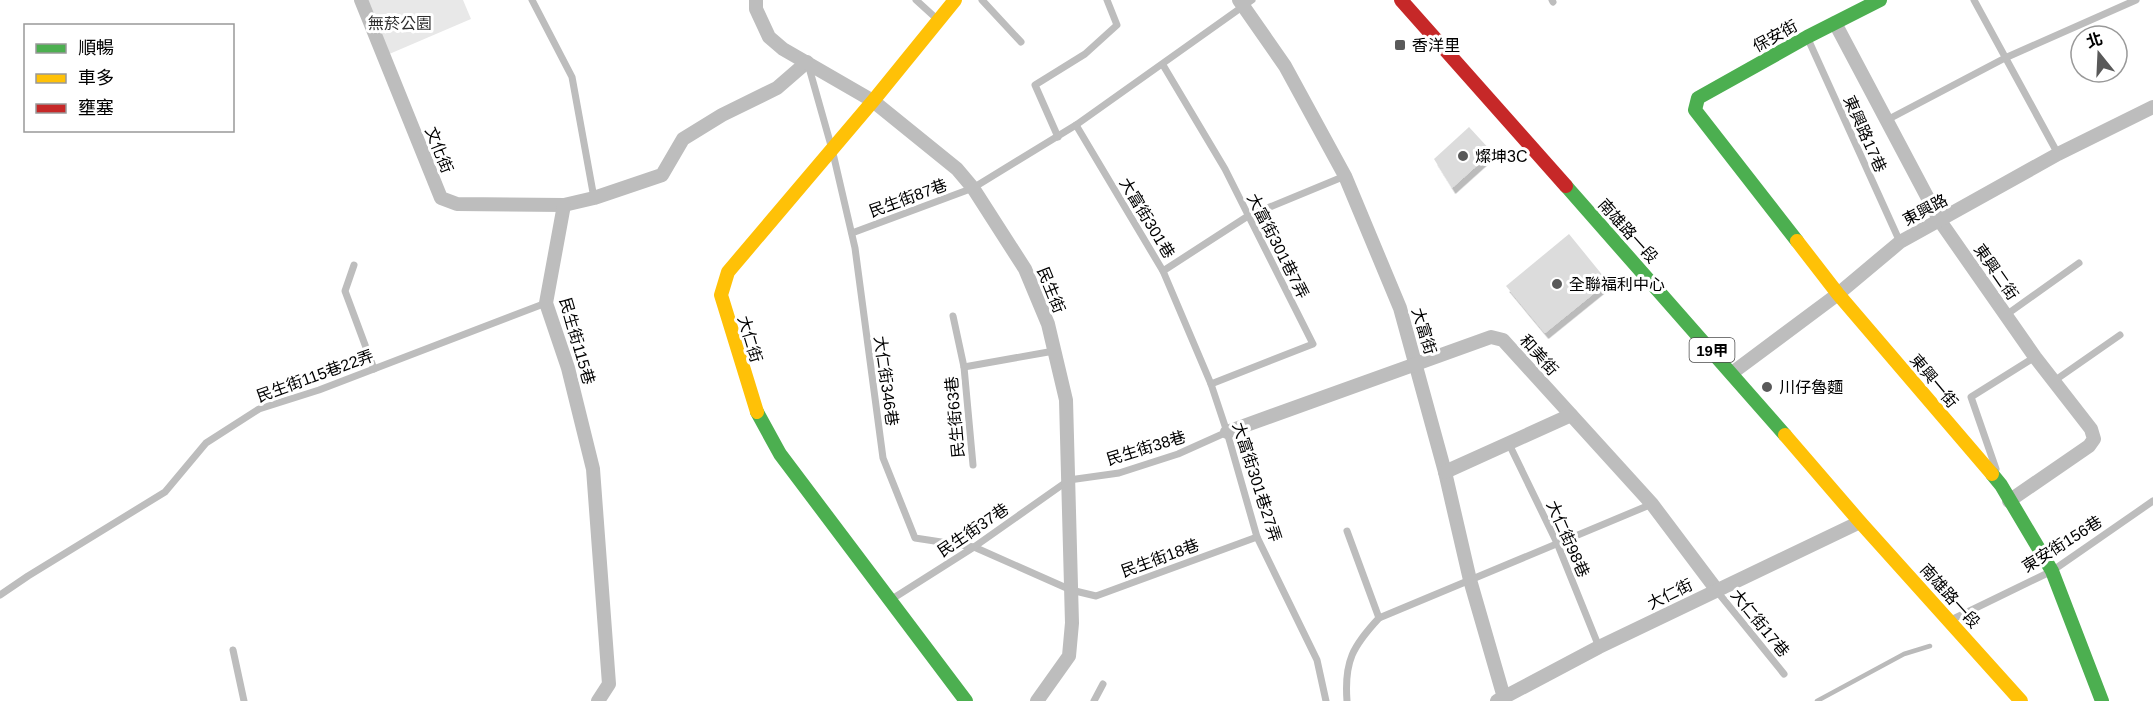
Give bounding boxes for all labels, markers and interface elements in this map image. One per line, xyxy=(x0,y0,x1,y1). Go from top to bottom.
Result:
park label: 無菸公園 xyxy=(368,15,432,32)
street label: 保安街 xyxy=(1750,17,1800,55)
legend xyxy=(24,24,234,132)
north arrow xyxy=(2069,24,2129,84)
text: 北 xyxy=(2084,30,2105,51)
place label: 香洋里 xyxy=(1412,37,1460,54)
text: 順暢 xyxy=(78,38,114,58)
marker: 香洋里 xyxy=(1393,38,1407,52)
text: 車多 xyxy=(78,68,114,88)
street label: 東興路17巷 xyxy=(1841,93,1889,175)
text: 壅塞 xyxy=(78,98,114,118)
street label: 文化街 xyxy=(422,125,456,175)
place label: 燦坤3C xyxy=(1475,148,1527,165)
marker: 燦坤3C xyxy=(1456,149,1470,163)
street label: 大富街301巷 xyxy=(1116,175,1178,261)
street label: 民生街87巷 xyxy=(867,176,949,220)
street label: 大富街301巷7弄 xyxy=(1244,191,1312,301)
street label: 東興路 xyxy=(1900,191,1950,229)
street label: 南雄路一段 xyxy=(1595,196,1661,266)
street label: 東興二街 xyxy=(1971,241,2021,303)
street label: 民生街 xyxy=(1034,265,1068,315)
place label: 全聯福利中心 xyxy=(1569,276,1665,293)
marker: 全聯福利中心 xyxy=(1550,277,1564,291)
street label: 民生街115巷 xyxy=(556,296,598,386)
street label: 大富街 xyxy=(1409,306,1439,356)
street label: 大仁街 xyxy=(735,314,765,364)
street label: 和美街 xyxy=(1517,331,1561,379)
street label: 大仁街346巷 xyxy=(871,335,901,427)
road number: 19甲 xyxy=(1690,338,1734,362)
street label: 民生街115巷22弄 xyxy=(254,347,376,405)
street label: 東興一街 xyxy=(1907,351,1961,411)
street label: 民生街63巷 xyxy=(943,376,967,458)
place label: 川仔魯麵 xyxy=(1779,378,1843,396)
marker: 川仔魯麵 xyxy=(1760,380,1774,394)
street label: 大富街301巷27弄 xyxy=(1230,420,1284,544)
street label: 民生街38巷 xyxy=(1104,428,1188,468)
street label: 大仁街98巷 xyxy=(1544,498,1592,580)
street label: 民生街37巷 xyxy=(934,500,1012,560)
street label: 東安街156巷 xyxy=(2019,513,2105,575)
street label: 民生街18巷 xyxy=(1119,536,1201,580)
street label: 南雄路一段 xyxy=(1917,561,1983,631)
street label: 大仁街 xyxy=(1645,576,1695,612)
street label: 大仁街17巷 xyxy=(1728,586,1792,660)

